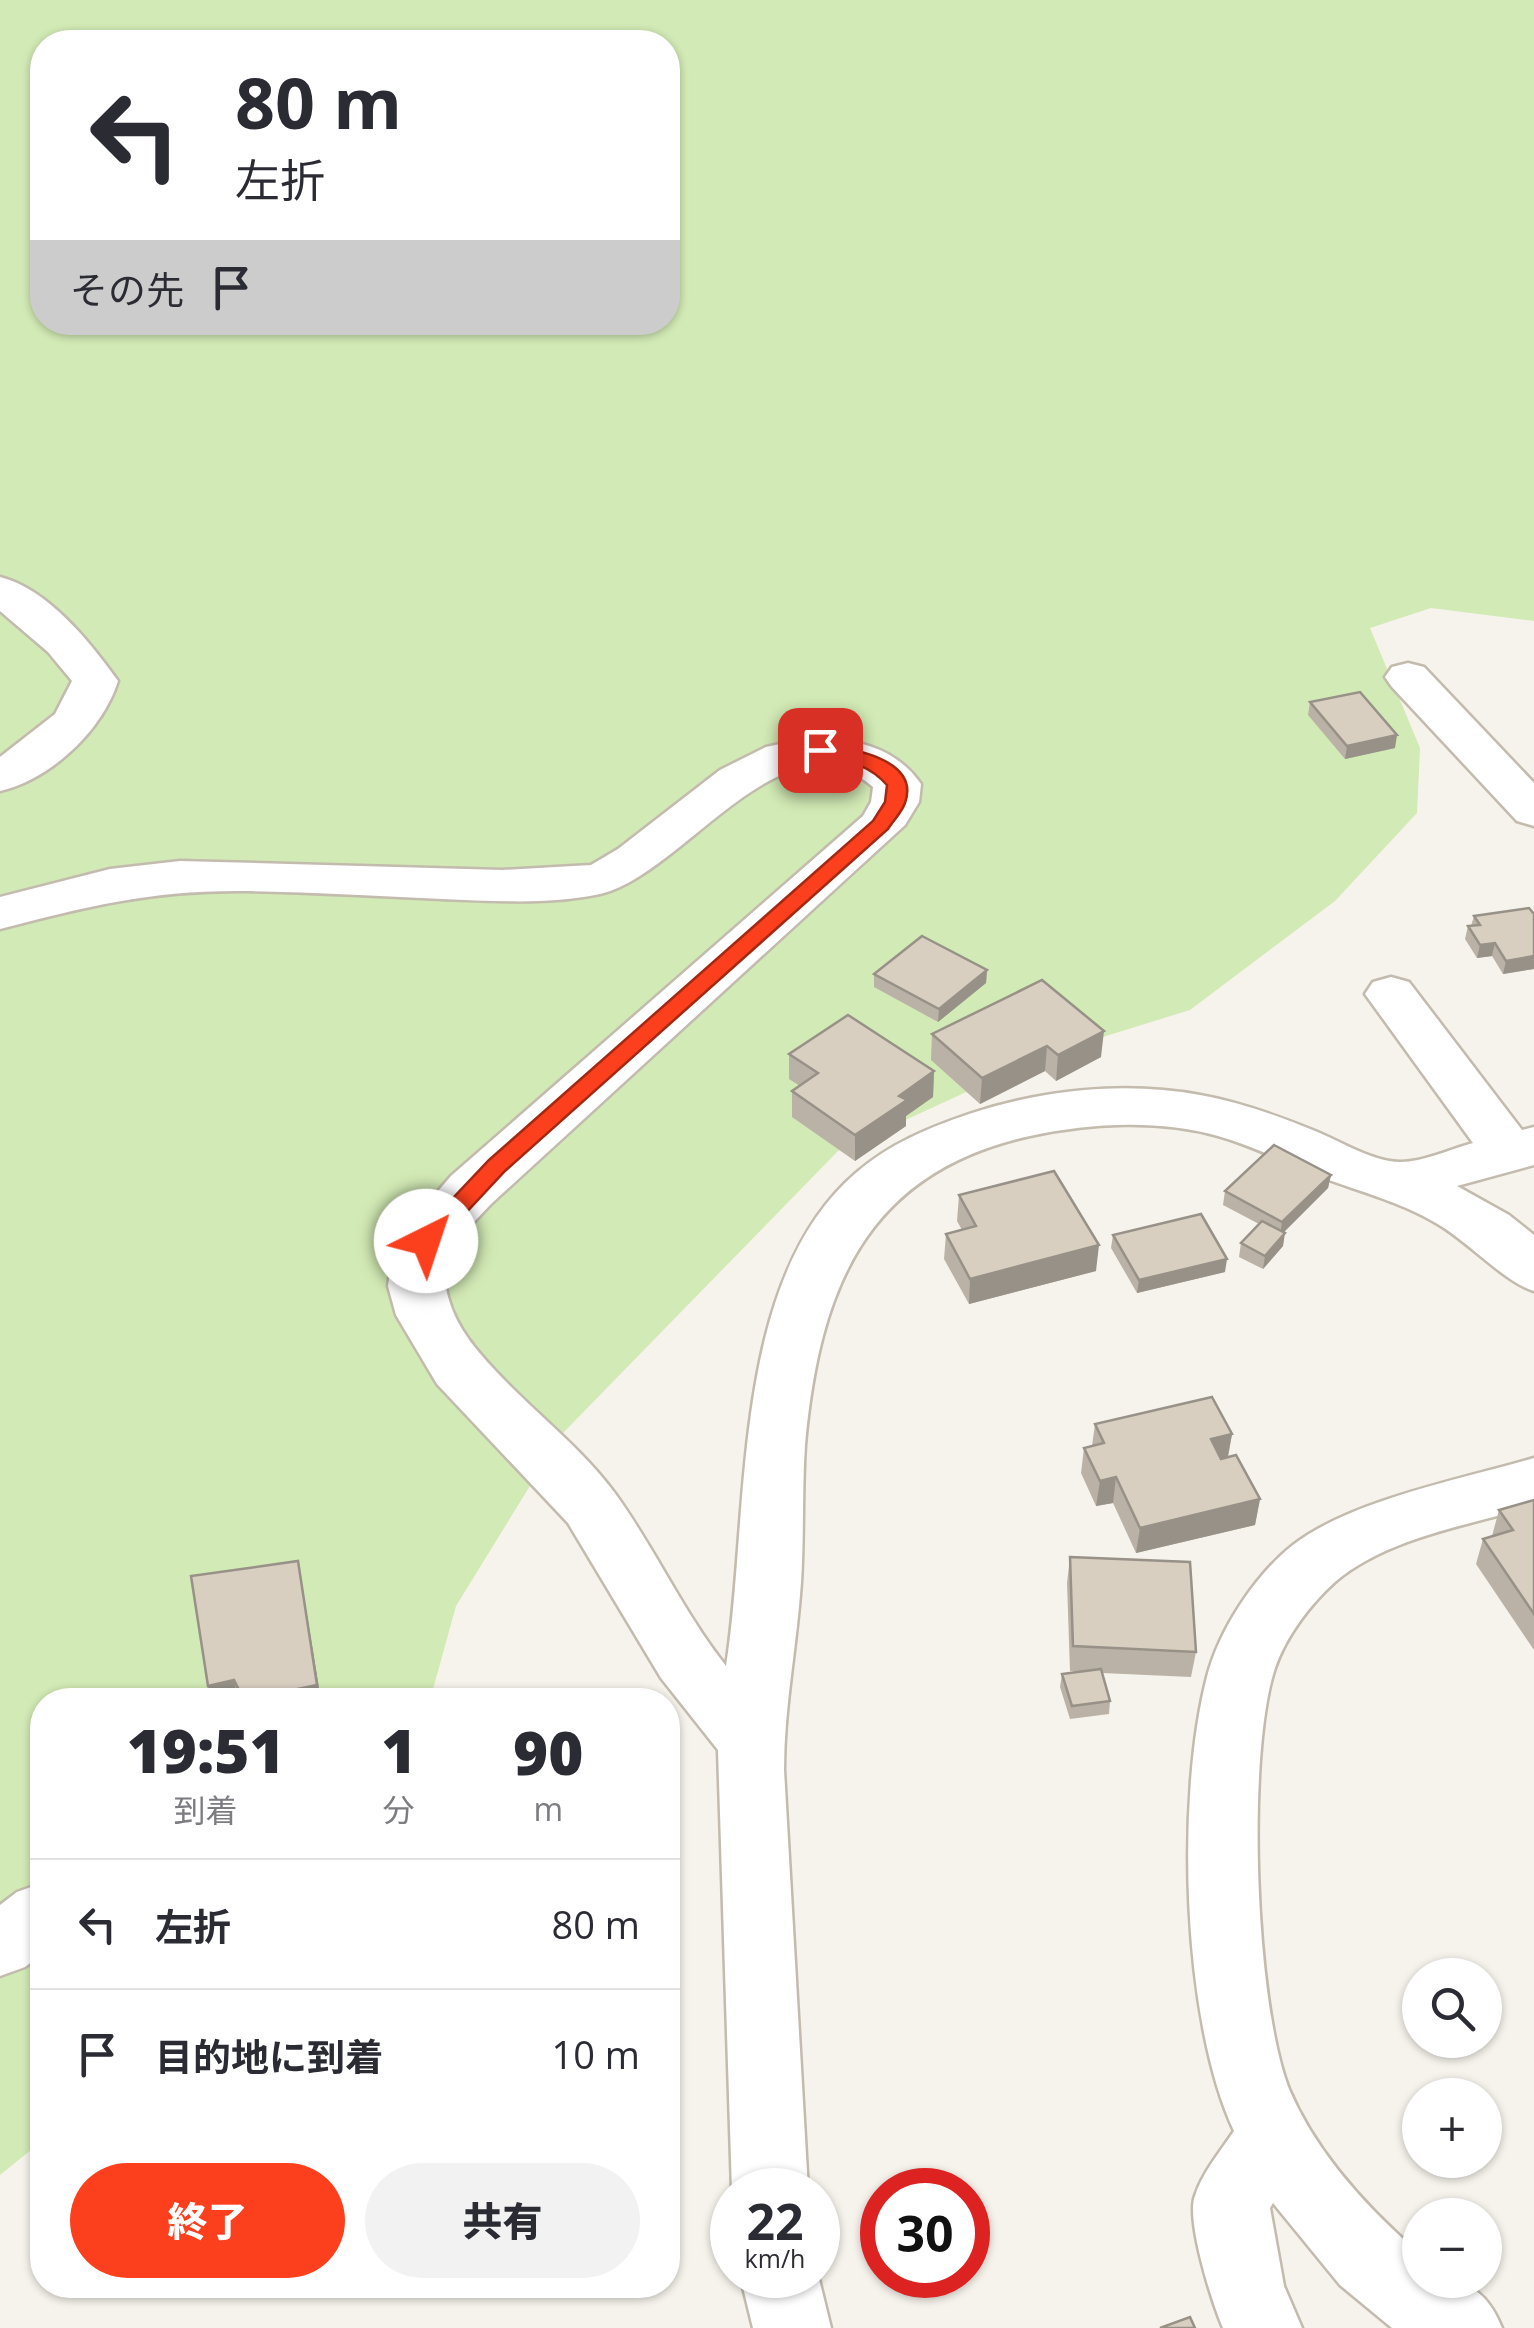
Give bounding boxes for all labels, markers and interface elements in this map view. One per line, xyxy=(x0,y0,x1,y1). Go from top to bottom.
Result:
text: 80 m xyxy=(235,54,402,150)
icon: left xyxy=(70,70,200,200)
text: 左折 xyxy=(235,149,325,210)
icon: arrive xyxy=(204,260,259,315)
text: その先 xyxy=(70,263,184,315)
pin xyxy=(778,708,863,793)
icon: arrive xyxy=(793,723,848,778)
position arrow xyxy=(374,1189,478,1293)
text: 19:51 xyxy=(127,1709,285,1791)
text: 1 xyxy=(381,1709,416,1791)
text: 90 xyxy=(513,1711,583,1793)
text: m xyxy=(533,1787,563,1830)
text: 到着 xyxy=(174,1788,238,1831)
text: 分 xyxy=(383,1788,415,1831)
icon: left xyxy=(70,1897,125,1952)
text: 80 m xyxy=(551,1898,640,1950)
text: 左折 xyxy=(155,1900,231,1952)
map controls xyxy=(1402,1958,1502,2298)
button: search xyxy=(1402,1958,1502,2058)
icon: arrive xyxy=(70,2027,125,2082)
text: 10 m xyxy=(551,2028,640,2080)
text: 目的地に到着 xyxy=(155,2030,383,2082)
button: + xyxy=(1402,2078,1502,2178)
button: 終了 xyxy=(70,2163,345,2278)
button: 共有 xyxy=(365,2163,640,2278)
speed limit sign: 30 xyxy=(860,2168,990,2298)
text: 22 xyxy=(746,2187,804,2255)
button: − xyxy=(1402,2198,1502,2298)
text: km/h xyxy=(745,2241,805,2275)

